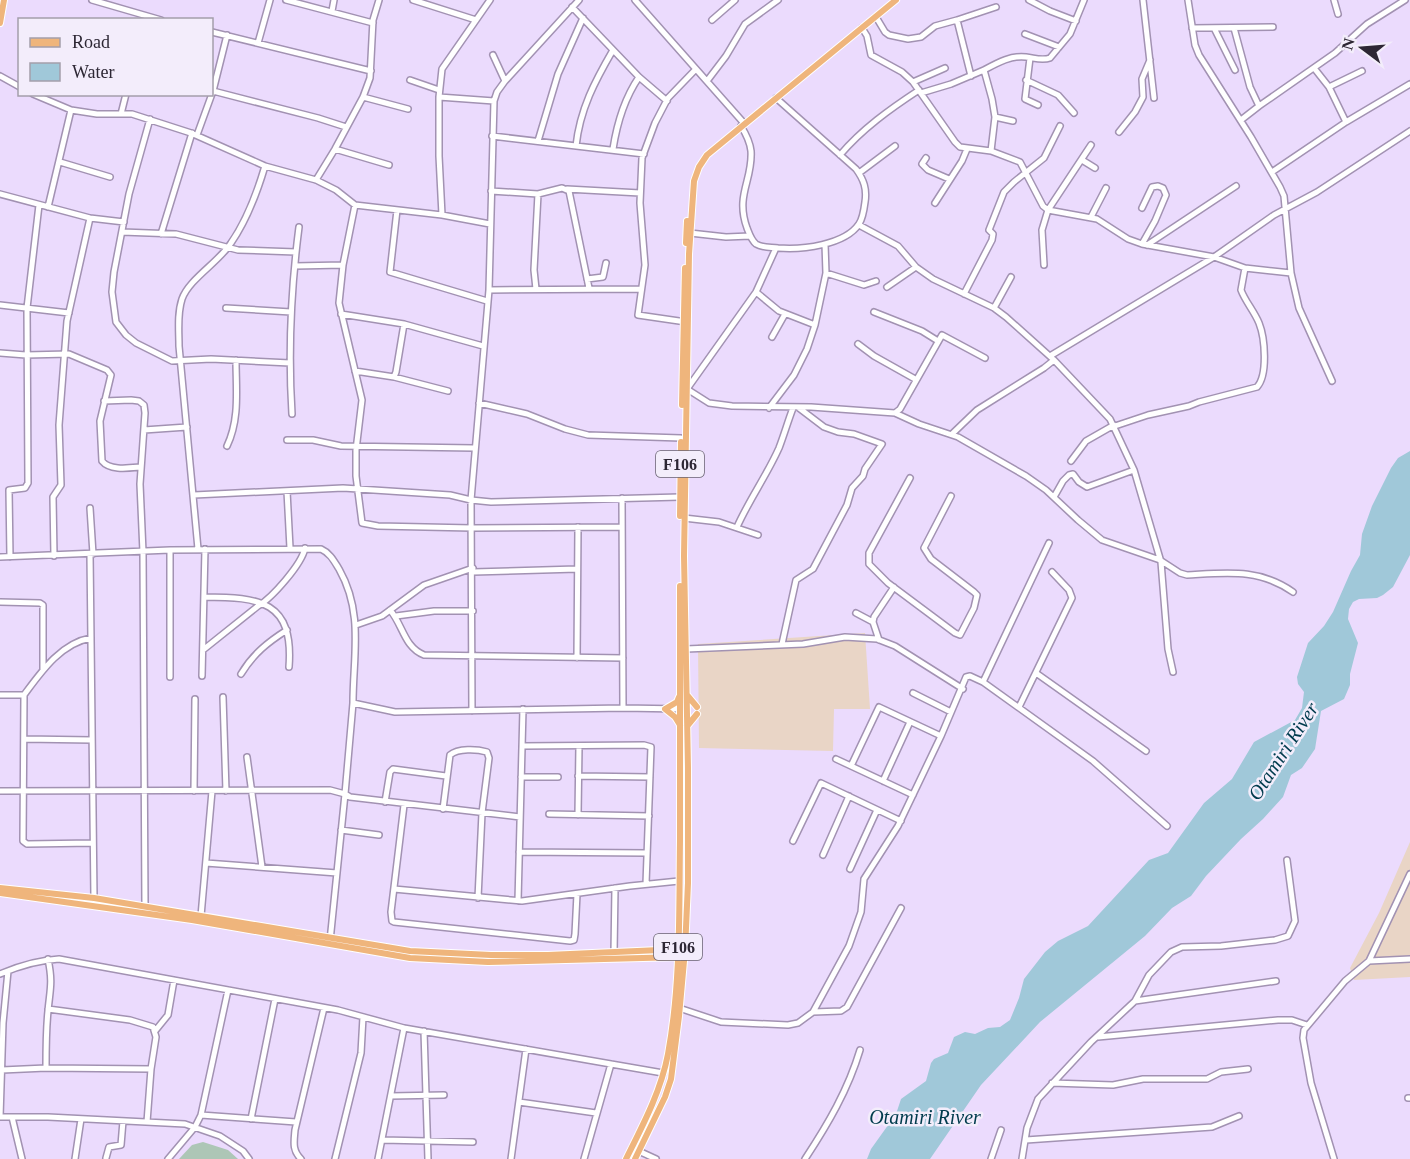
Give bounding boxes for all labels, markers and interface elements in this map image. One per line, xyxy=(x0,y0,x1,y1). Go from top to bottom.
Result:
legend xyxy=(18,18,213,96)
north arrow xyxy=(1332,18,1392,78)
text: Road xyxy=(72,32,110,52)
text: N xyxy=(1338,36,1358,52)
text: Water xyxy=(72,62,115,82)
road number: F106 xyxy=(656,451,704,477)
water label: Otamiri River xyxy=(1243,698,1323,804)
road number: F106 xyxy=(654,934,702,960)
water label: Otamiri River xyxy=(869,1106,981,1128)

